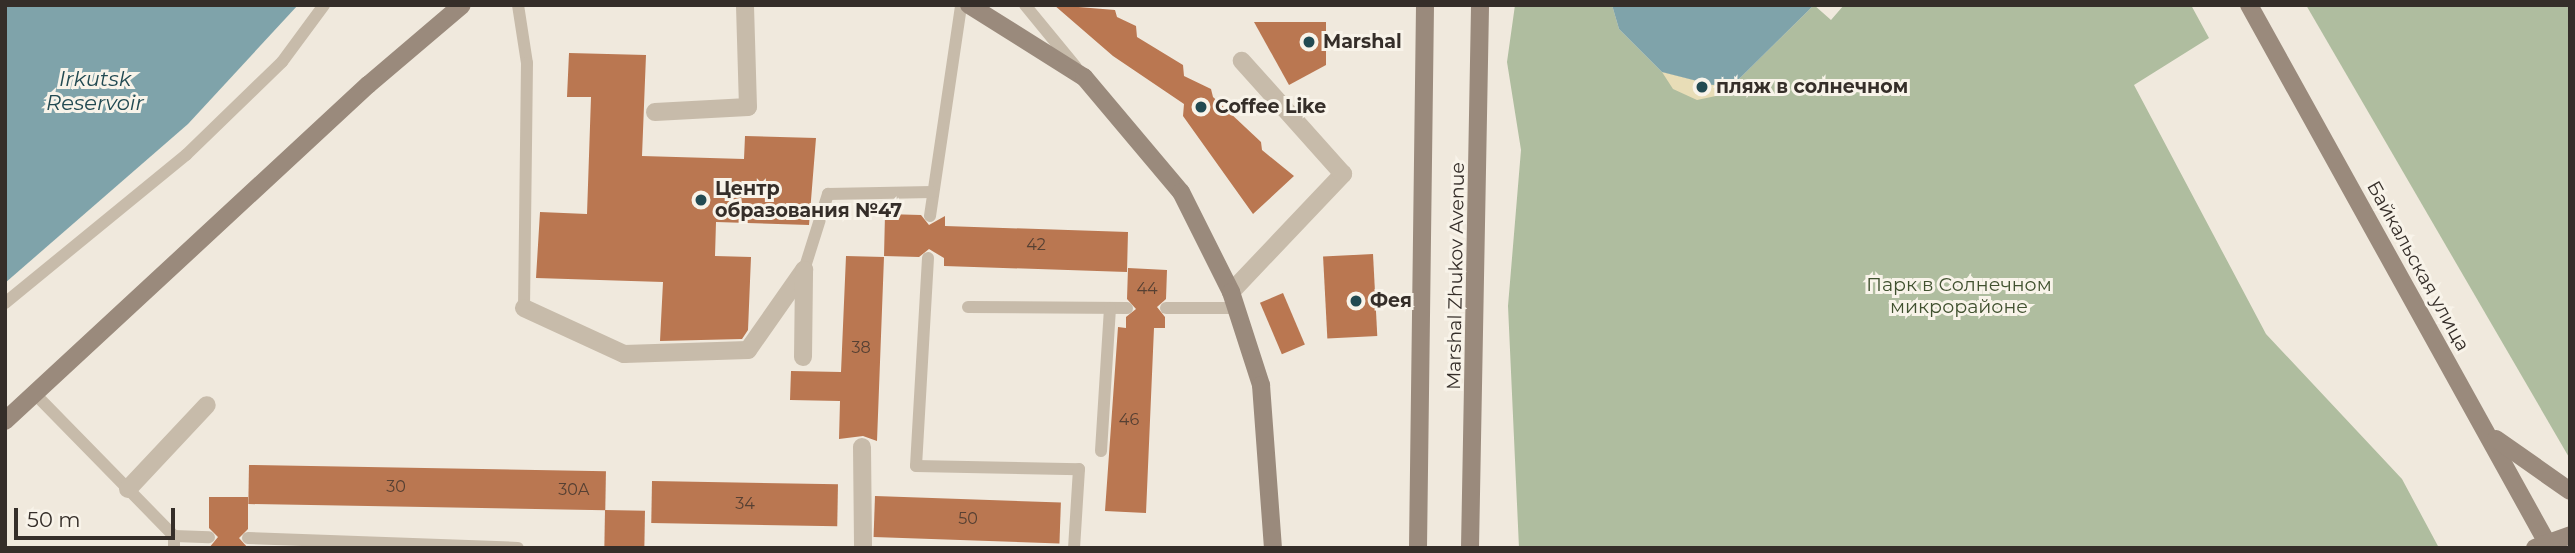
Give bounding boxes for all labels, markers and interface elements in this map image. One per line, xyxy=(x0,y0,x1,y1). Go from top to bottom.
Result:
place label: Marshal xyxy=(1323,31,1402,53)
marker: Marshal xyxy=(1301,34,1317,50)
water label: Irkutsk Reservoir xyxy=(46,66,144,116)
place label: пляж в солнечном xyxy=(1716,76,1908,98)
marker: пляж в солнечном xyxy=(1694,79,1710,95)
place label: Coffee Like xyxy=(1215,96,1326,118)
marker: Coffee Like xyxy=(1193,99,1209,115)
street label: Marshal Zhukov Avenue xyxy=(1443,162,1469,390)
street label: Байкальская улица xyxy=(2362,177,2474,355)
place label: Центр образования №47 xyxy=(715,178,902,222)
marker: Центр образования №47 xyxy=(693,192,709,208)
house number: 42 xyxy=(1026,235,1046,255)
park label: Парк в Солнечном микрорайоне xyxy=(1866,274,2052,318)
house number: 44 xyxy=(1136,279,1158,299)
place label: Фея xyxy=(1370,290,1412,312)
marker: Фея xyxy=(1348,293,1364,309)
house number: 38 xyxy=(851,338,871,358)
house number: 46 xyxy=(1119,410,1139,430)
house number: 30 xyxy=(386,477,406,497)
house number: 30А xyxy=(558,480,590,500)
scale bar xyxy=(18,494,178,538)
house number: 34 xyxy=(735,494,755,514)
text: 50 m xyxy=(27,507,81,532)
house number: 50 xyxy=(958,509,978,529)

